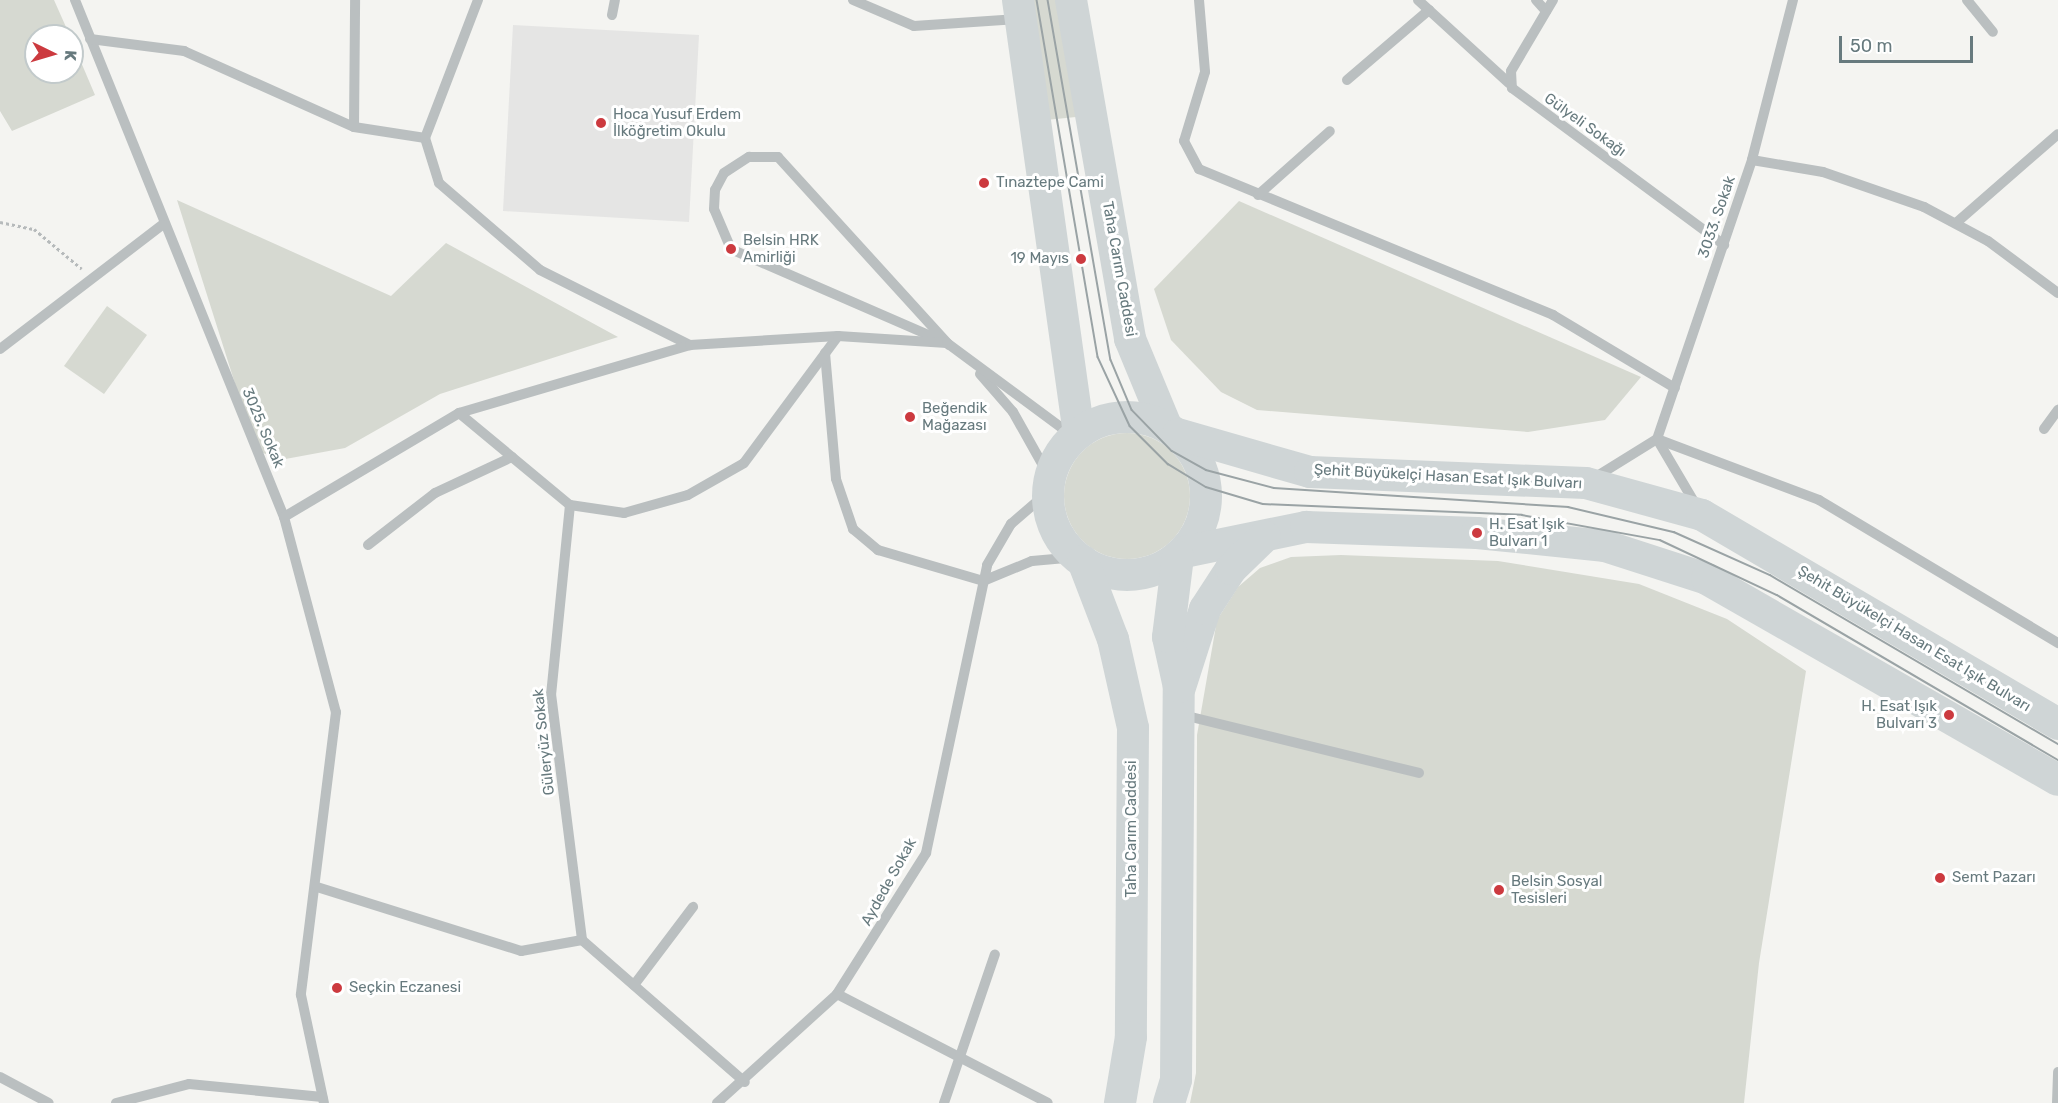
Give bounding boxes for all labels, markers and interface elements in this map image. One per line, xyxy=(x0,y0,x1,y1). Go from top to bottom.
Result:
north arrow xyxy=(24,24,84,84)
scale bar xyxy=(1842,24,1976,62)
text: 50 m xyxy=(1850,35,1893,57)
text: K xyxy=(61,49,80,62)
street label: Gülyeli Sokağı xyxy=(1541,89,1629,161)
place label: Hoca Yusuf Erdem İlköğretim Okulu xyxy=(613,105,742,140)
marker: Hoca Yusuf Erdem İlköğretim Okulu xyxy=(594,116,608,130)
place label: Tınaztepe Cami xyxy=(996,174,1104,192)
street label: 3033. Sokak xyxy=(1695,174,1739,260)
marker: Tınaztepe Cami xyxy=(977,176,991,190)
street label: Taha Carım Caddesi xyxy=(1098,200,1140,338)
place label: Belsin HRK Amirliği xyxy=(743,231,819,266)
marker: Belsin HRK Amirliği xyxy=(724,242,738,256)
place label: 19 Mayıs xyxy=(1010,250,1069,268)
marker: 19 Mayıs xyxy=(1074,252,1088,266)
street label: 3025. Sokak xyxy=(238,385,288,471)
place label: Beğendik Mağazası xyxy=(922,399,987,434)
marker: Beğendik Mağazası xyxy=(903,410,917,424)
street label: Şehit Büyükelçi Hasan Esat Işık Bulvarı xyxy=(1313,461,1583,493)
place label: H. Esat Işık Bulvarı 1 xyxy=(1489,515,1565,550)
marker: H. Esat Işık Bulvarı 1 xyxy=(1470,526,1484,540)
street label: Şehit Büyükelçi Hasan Esat Işık Bulvarı xyxy=(1794,562,2034,716)
street label: Güleryüz Sokak xyxy=(529,688,559,796)
place label: H. Esat Işık Bulvarı 3 xyxy=(1861,697,1937,732)
marker: H. Esat Işık Bulvarı 3 xyxy=(1942,708,1956,722)
street label: Taha Carım Caddesi xyxy=(1123,760,1141,898)
street label: Aydede Sokak xyxy=(858,835,920,929)
place label: Semt Pazarı xyxy=(1952,869,2036,887)
marker: Semt Pazarı xyxy=(1933,871,1947,885)
place label: Belsin Sosyal Tesisleri xyxy=(1511,872,1602,907)
marker: Belsin Sosyal Tesisleri xyxy=(1492,883,1506,897)
place label: Seçkin Eczanesi xyxy=(349,979,461,997)
marker: Seçkin Eczanesi xyxy=(330,981,344,995)

